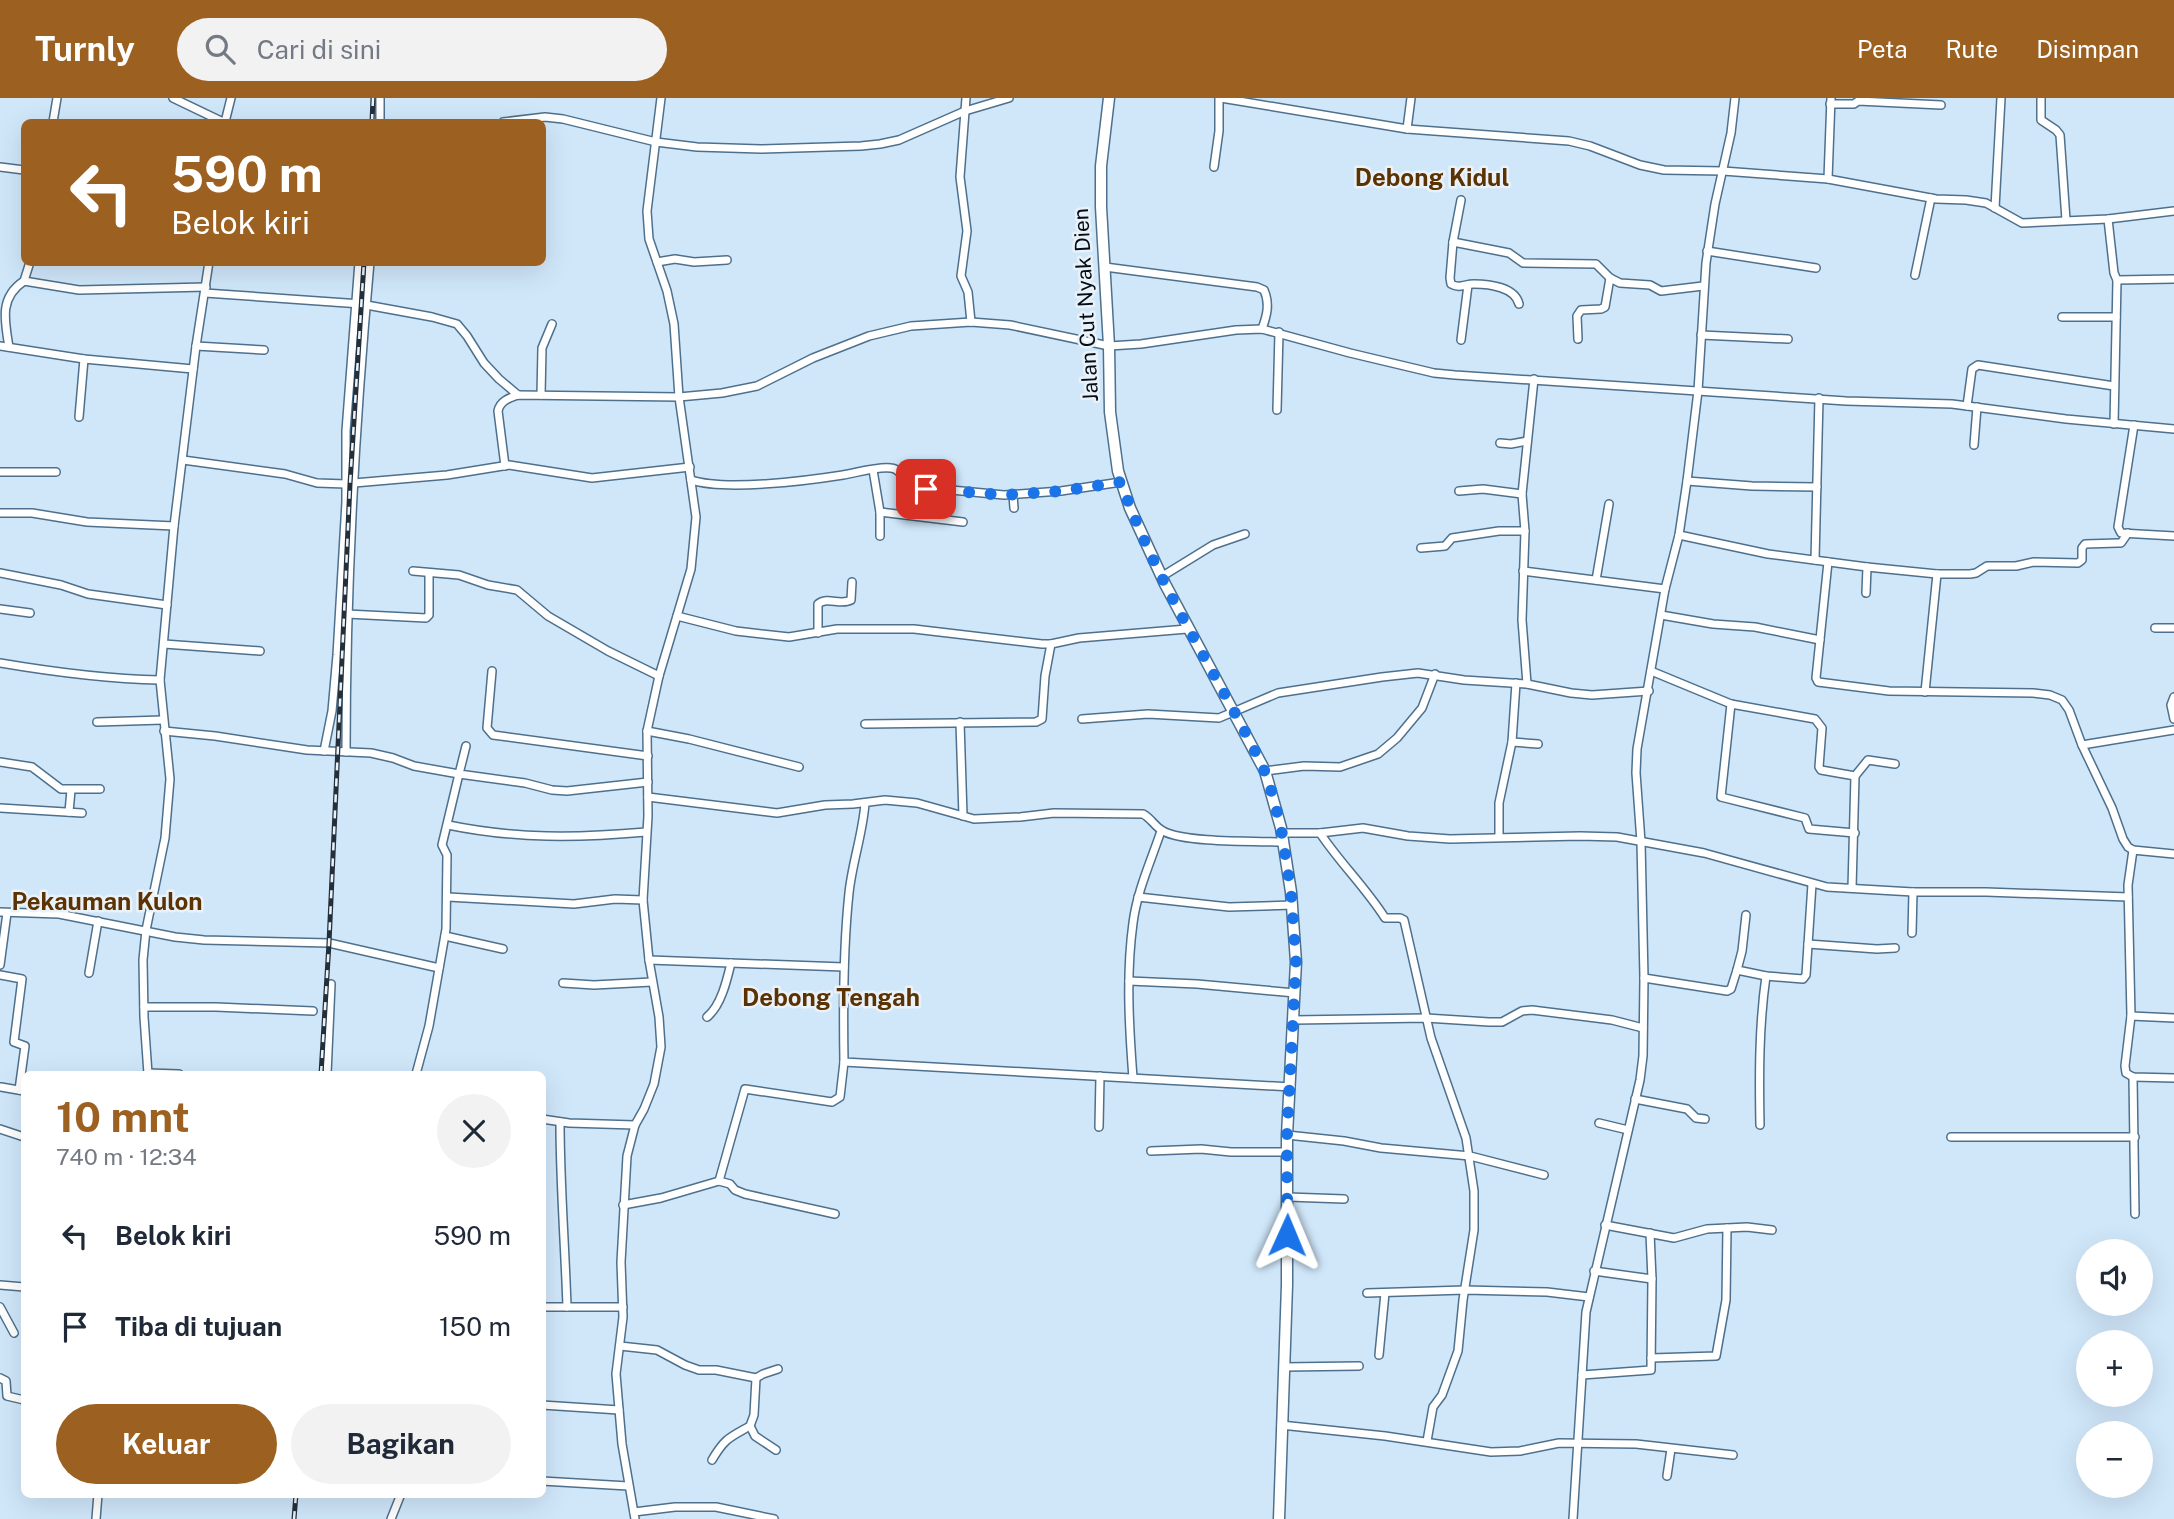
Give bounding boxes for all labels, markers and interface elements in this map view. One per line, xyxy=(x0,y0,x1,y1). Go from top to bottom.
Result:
search box xyxy=(177,18,667,81)
text: Turnly xyxy=(35,30,135,68)
icon: search xyxy=(201,30,239,68)
text: Cari di sini xyxy=(257,34,381,65)
text: Peta xyxy=(1857,35,1908,63)
text: Rute xyxy=(1946,35,1998,63)
text: Disimpan xyxy=(2036,35,2139,63)
text: 590 m xyxy=(171,145,323,203)
icon: left xyxy=(56,147,147,238)
district label: Debong Kidul xyxy=(1355,163,1509,191)
text: Belok kiri xyxy=(171,204,310,241)
street label: Jalan Cut Nyak Dien xyxy=(1068,208,1103,402)
pin xyxy=(896,459,956,519)
icon: arrive xyxy=(907,470,945,508)
district label: Pekauman Kulon xyxy=(11,887,203,915)
district label: Debong Tengah xyxy=(742,983,920,1011)
text: 10 mnt xyxy=(56,1092,190,1141)
button: close xyxy=(437,1094,511,1168)
text: 740 m · 12:34 xyxy=(56,1143,197,1170)
position arrow xyxy=(1250,1198,1324,1272)
icon: left xyxy=(56,1217,94,1255)
text: Belok kiri xyxy=(115,1220,231,1251)
text: 590 m xyxy=(434,1220,511,1251)
map controls xyxy=(2076,1239,2153,1498)
button: sound xyxy=(2076,1239,2153,1316)
icon: arrive xyxy=(56,1308,94,1346)
text: Tiba di tujuan xyxy=(115,1311,282,1342)
text: 150 m xyxy=(439,1311,511,1342)
button: + xyxy=(2076,1330,2153,1407)
button: Keluar xyxy=(56,1404,277,1484)
button: Bagikan xyxy=(291,1404,511,1484)
button: − xyxy=(2076,1421,2153,1498)

